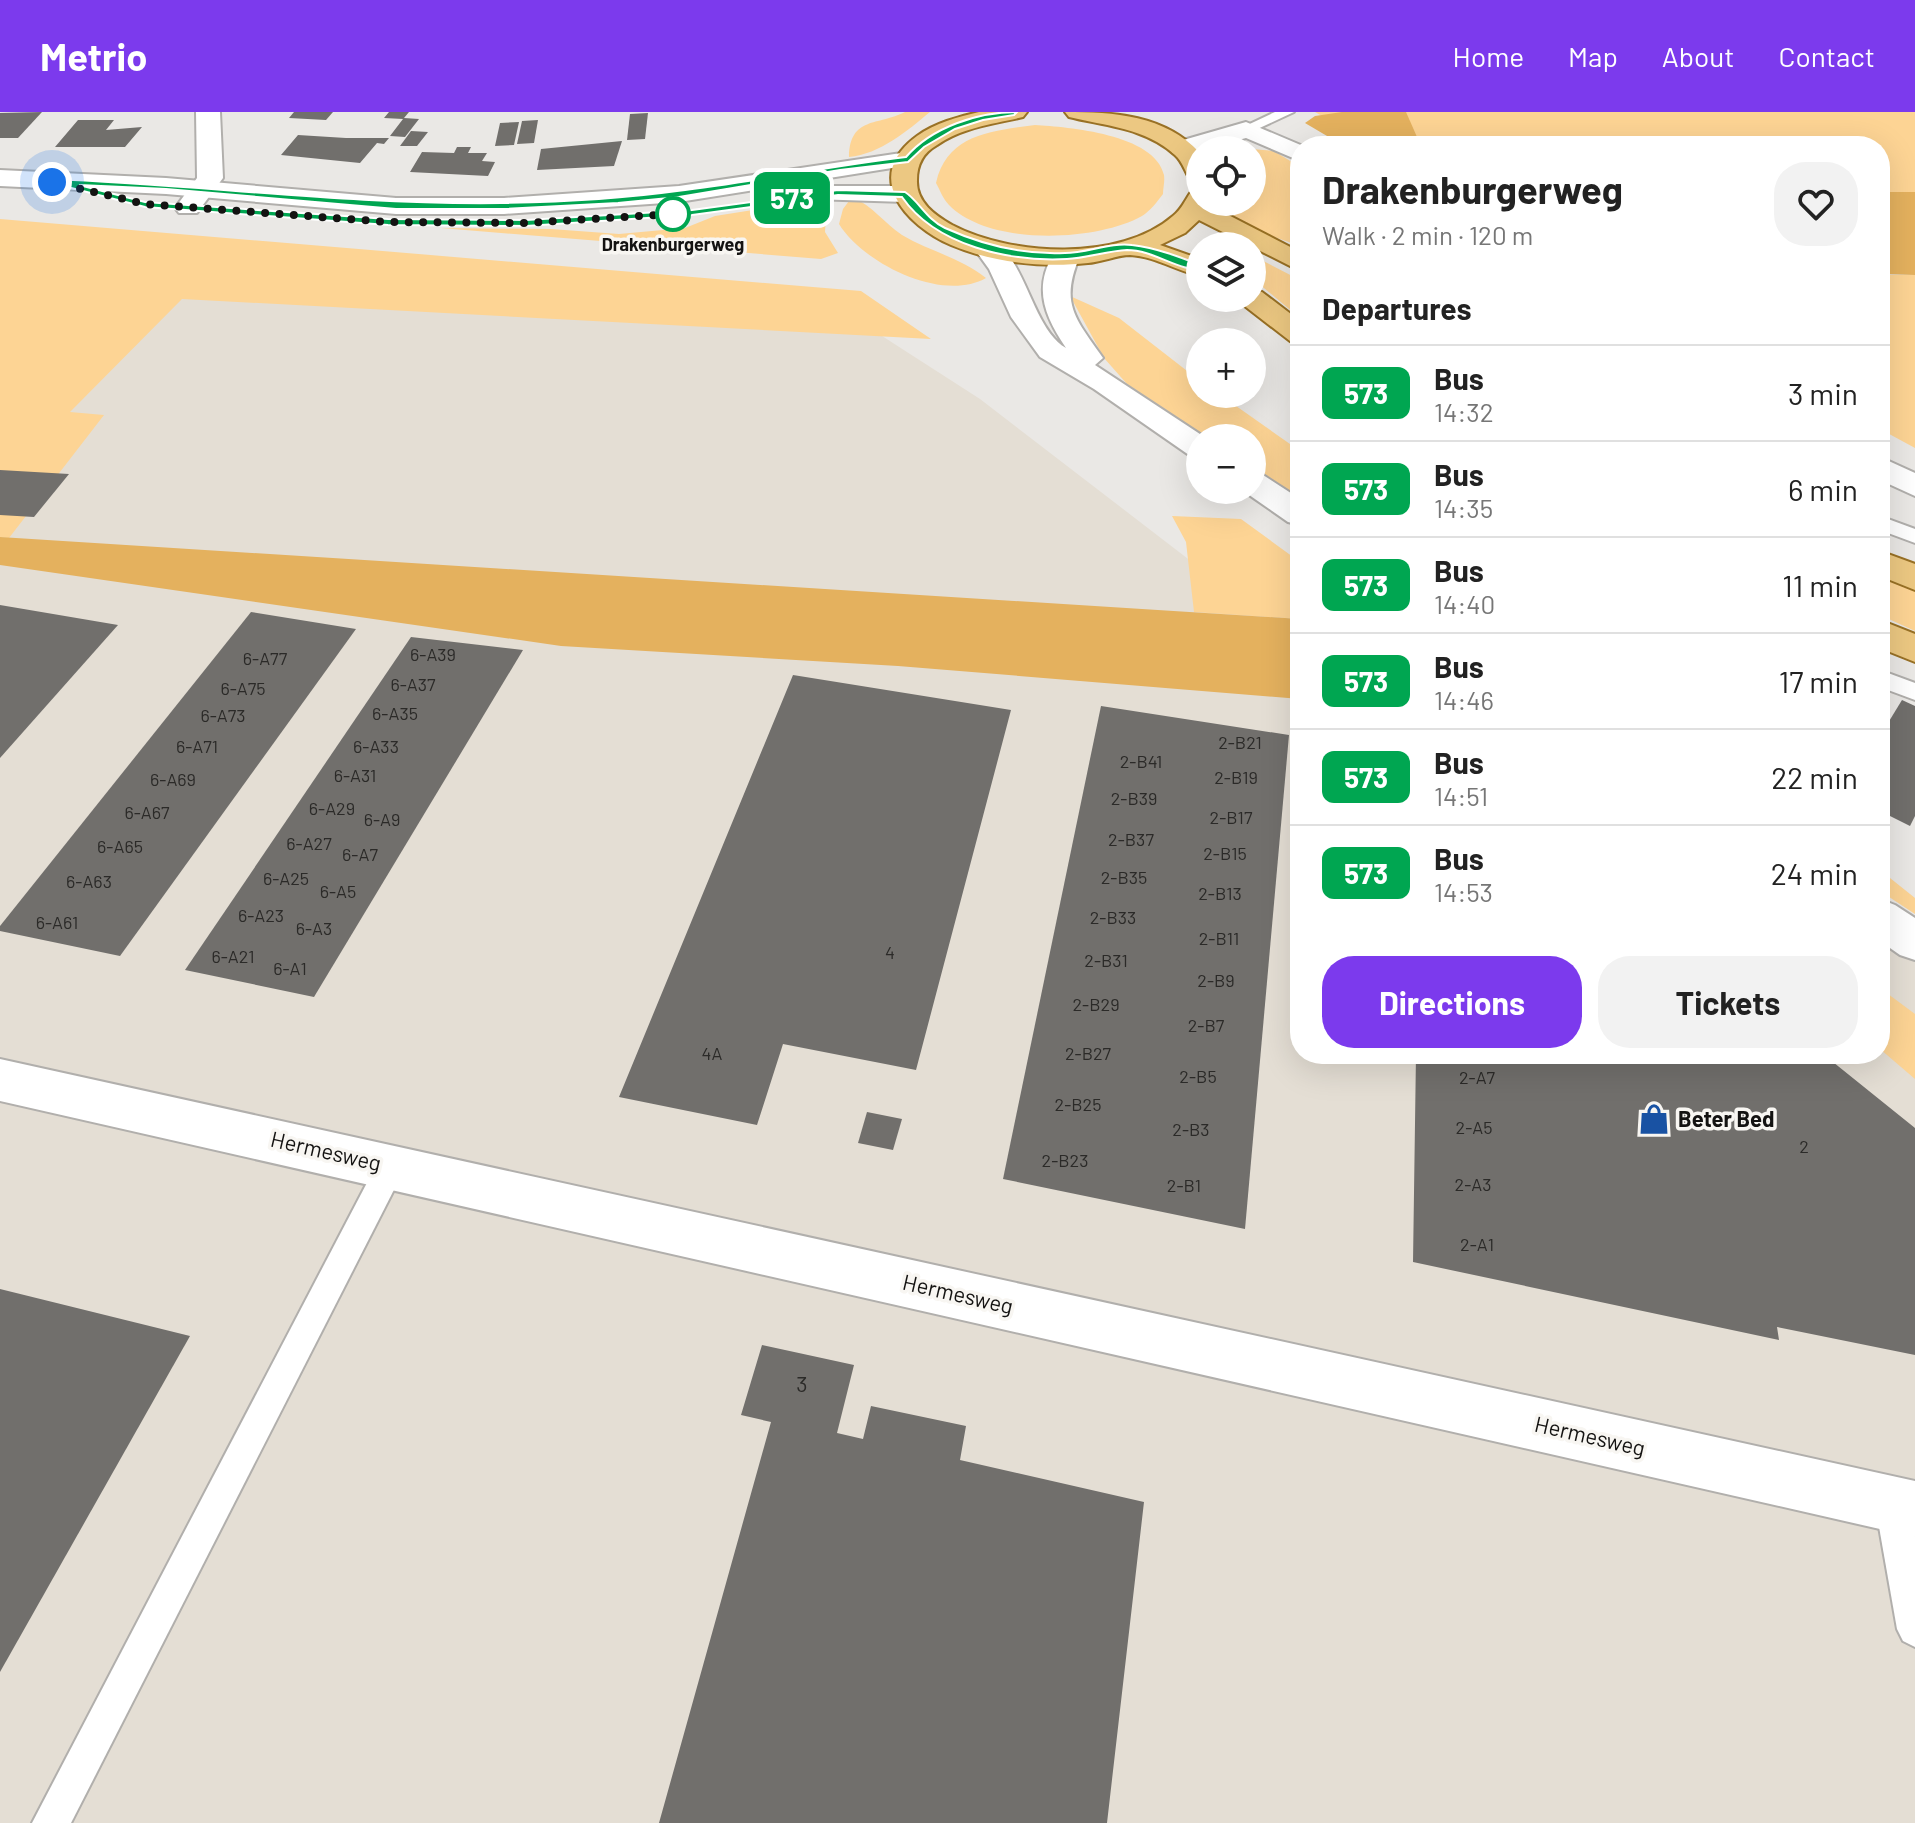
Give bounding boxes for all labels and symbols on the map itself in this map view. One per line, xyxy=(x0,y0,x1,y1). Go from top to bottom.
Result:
your location xyxy=(32,162,72,202)
line badge: 573 xyxy=(746,172,838,224)
marker: Drakenburgerweg xyxy=(656,197,690,231)
place label: Drakenburgerweg xyxy=(602,233,744,255)
house number: 6-A39 xyxy=(410,643,456,665)
house number: 6-A77 xyxy=(243,647,288,669)
house number: 6-A37 xyxy=(390,673,436,695)
house number: 6-A75 xyxy=(220,677,266,699)
house number: 6-A35 xyxy=(372,702,418,724)
house number: 6-A73 xyxy=(200,704,246,726)
house number: 2-B21 xyxy=(1218,731,1262,753)
house number: 6-A71 xyxy=(176,735,218,757)
house number: 6-A33 xyxy=(353,735,399,757)
house number: 2-B41 xyxy=(1120,750,1162,772)
house number: 6-A31 xyxy=(334,764,376,786)
house number: 2-B19 xyxy=(1214,766,1258,788)
house number: 6-A69 xyxy=(150,768,196,790)
house number: 2-B39 xyxy=(1111,787,1157,809)
house number: 6-A29 xyxy=(309,797,355,819)
house number: 6-A67 xyxy=(124,801,170,823)
house number: 2-B17 xyxy=(1210,806,1253,828)
house number: 6-A9 xyxy=(364,808,400,830)
house number: 2-B37 xyxy=(1108,828,1154,850)
house number: 6-A27 xyxy=(286,832,332,854)
house number: 6-A65 xyxy=(97,835,143,857)
house number: 2-B15 xyxy=(1203,842,1247,864)
house number: 6-A7 xyxy=(342,843,378,865)
house number: 2-B35 xyxy=(1101,866,1147,888)
house number: 6-A25 xyxy=(263,867,309,889)
house number: 6-A63 xyxy=(66,870,112,892)
house number: 6-A5 xyxy=(320,880,356,902)
house number: 2-B13 xyxy=(1198,882,1242,904)
house number: 6-A23 xyxy=(238,904,284,926)
house number: 2-B33 xyxy=(1090,906,1136,928)
house number: 6-A61 xyxy=(36,911,78,933)
house number: 6-A3 xyxy=(296,917,332,939)
house number: 2-B11 xyxy=(1199,927,1239,949)
house number: 4 xyxy=(885,941,895,963)
house number: 6-A21 xyxy=(212,945,254,967)
house number: 2-B31 xyxy=(1084,949,1128,971)
house number: 6-A1 xyxy=(273,957,307,979)
house number: 2-B9 xyxy=(1197,969,1235,991)
house number: 2-B29 xyxy=(1072,993,1120,1015)
house number: 2-B7 xyxy=(1188,1014,1225,1036)
house number: 4A xyxy=(702,1042,722,1064)
house number: 2-B27 xyxy=(1065,1042,1112,1064)
house number: 2-B5 xyxy=(1179,1065,1217,1087)
house number: 2-A7 xyxy=(1459,1066,1496,1088)
house number: 2-B25 xyxy=(1055,1093,1101,1115)
shop icon: Beter Bed xyxy=(1637,1102,1671,1136)
place label: Beter Bed xyxy=(1678,1105,1775,1131)
house number: 2-A5 xyxy=(1456,1116,1492,1138)
house number: 2-B3 xyxy=(1172,1118,1210,1140)
street label: Hermesweg xyxy=(268,1125,384,1175)
house number: 2 xyxy=(1799,1135,1809,1157)
house number: 2-B23 xyxy=(1042,1149,1088,1171)
house number: 2-A3 xyxy=(1455,1173,1491,1195)
house number: 2-B1 xyxy=(1167,1174,1201,1196)
house number: 2-A1 xyxy=(1460,1233,1494,1255)
street label: Hermesweg xyxy=(900,1268,1016,1318)
house number: 3 xyxy=(796,1370,808,1396)
street label: Hermesweg xyxy=(1532,1410,1648,1460)

